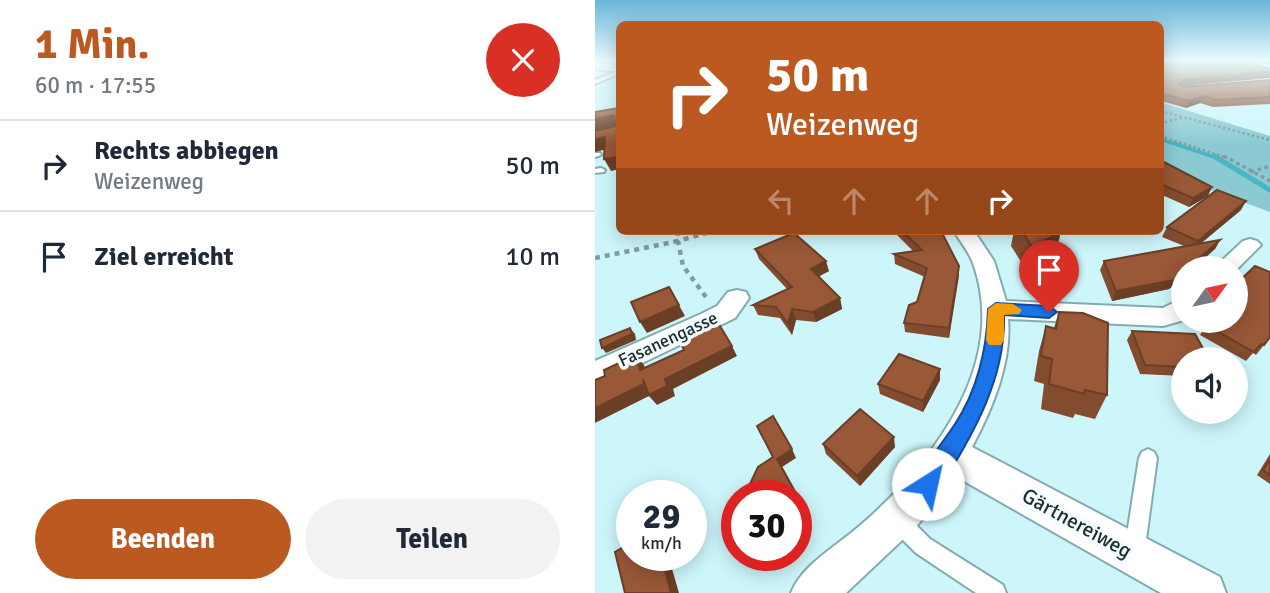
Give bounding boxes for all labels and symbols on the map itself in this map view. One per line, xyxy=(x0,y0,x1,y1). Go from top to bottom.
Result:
pin xyxy=(1019,240,1079,312)
north arrow xyxy=(1171,256,1248,332)
street label: Fasanengasse xyxy=(615,306,721,372)
position arrow xyxy=(891,447,965,521)
speed limit sign: 30 xyxy=(721,480,812,571)
street label: Gärtnereiweg xyxy=(1018,482,1136,564)

